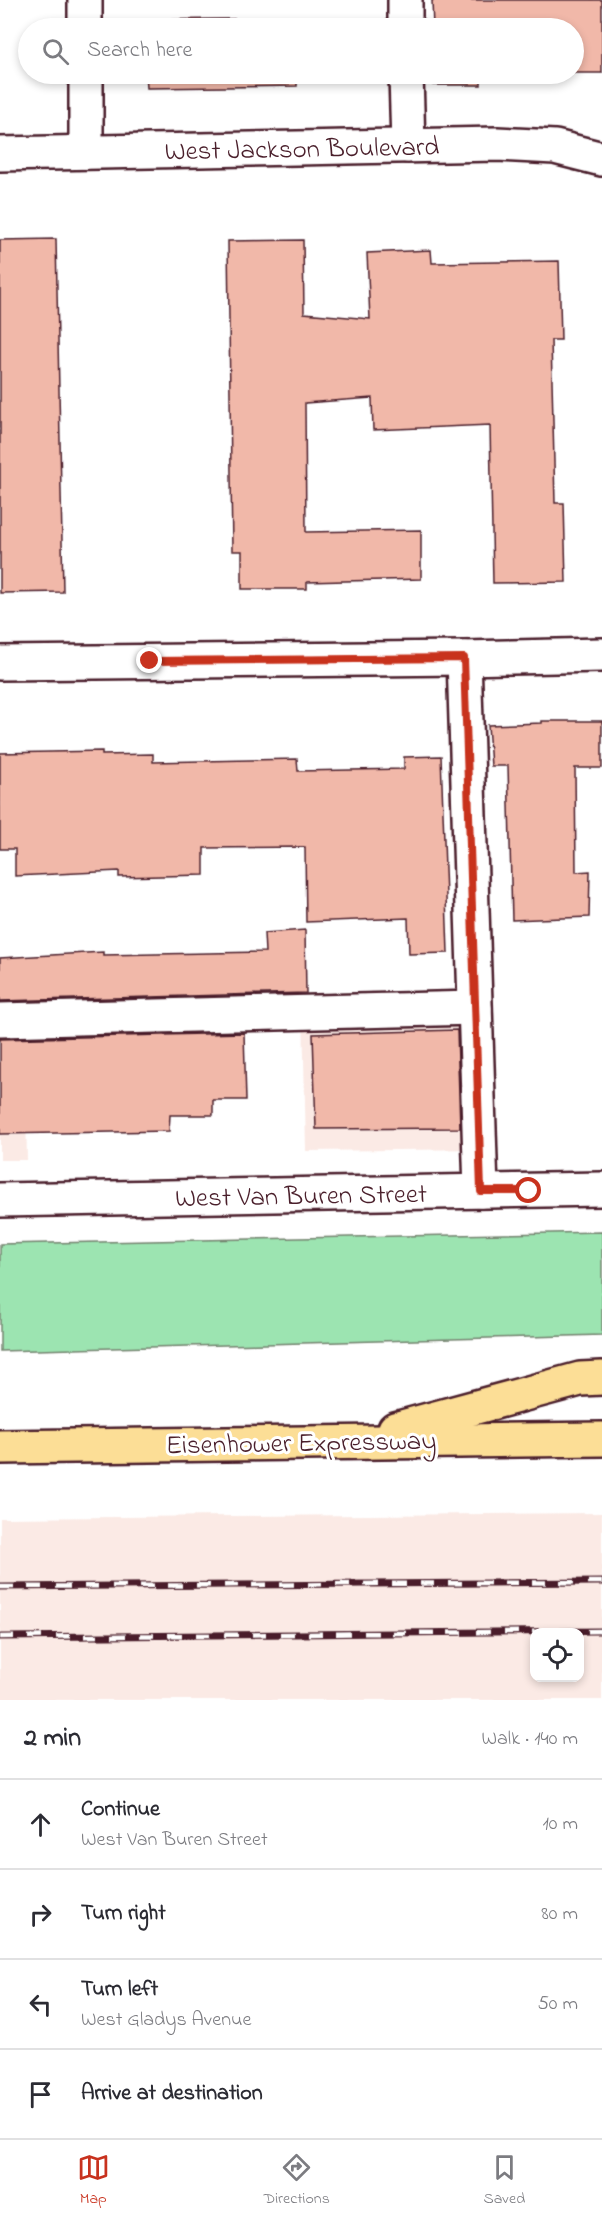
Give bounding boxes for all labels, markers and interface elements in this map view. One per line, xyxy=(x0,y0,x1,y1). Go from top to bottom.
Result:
search box xyxy=(18,18,584,84)
icon: search xyxy=(39,35,72,68)
text: Search here xyxy=(87,35,192,67)
street label: West Jackson Boulevard xyxy=(164,129,440,172)
route end xyxy=(136,647,162,673)
street label: West Van Buren Street xyxy=(175,1176,427,1219)
route start xyxy=(515,1177,541,1203)
street label: Eisenhower Expressway xyxy=(165,1423,437,1466)
map controls xyxy=(530,1628,584,1682)
button: locate xyxy=(530,1628,584,1682)
text: 2 min xyxy=(24,1720,81,1758)
text: Walk · 140 m xyxy=(482,1725,578,1754)
text: Continue xyxy=(81,1794,160,1826)
icon: ahead xyxy=(24,1808,57,1841)
text: 10 m xyxy=(542,1810,578,1839)
text: West Van Buren Street xyxy=(81,1826,268,1855)
icon: right xyxy=(24,1898,57,1931)
text: Turn right xyxy=(81,1898,166,1930)
text: 80 m xyxy=(541,1900,578,1929)
text: Turn left xyxy=(81,1974,158,2006)
icon: left xyxy=(24,1988,57,2021)
text: 50 m xyxy=(537,1990,578,2019)
text: West Gladys Avenue xyxy=(81,2006,251,2035)
icon: arrive xyxy=(24,2078,57,2111)
text: Arrive at destination xyxy=(81,2078,263,2110)
tab: Map xyxy=(77,2151,110,2211)
tab: Directions xyxy=(263,2151,330,2211)
tab: Saved xyxy=(483,2151,525,2211)

